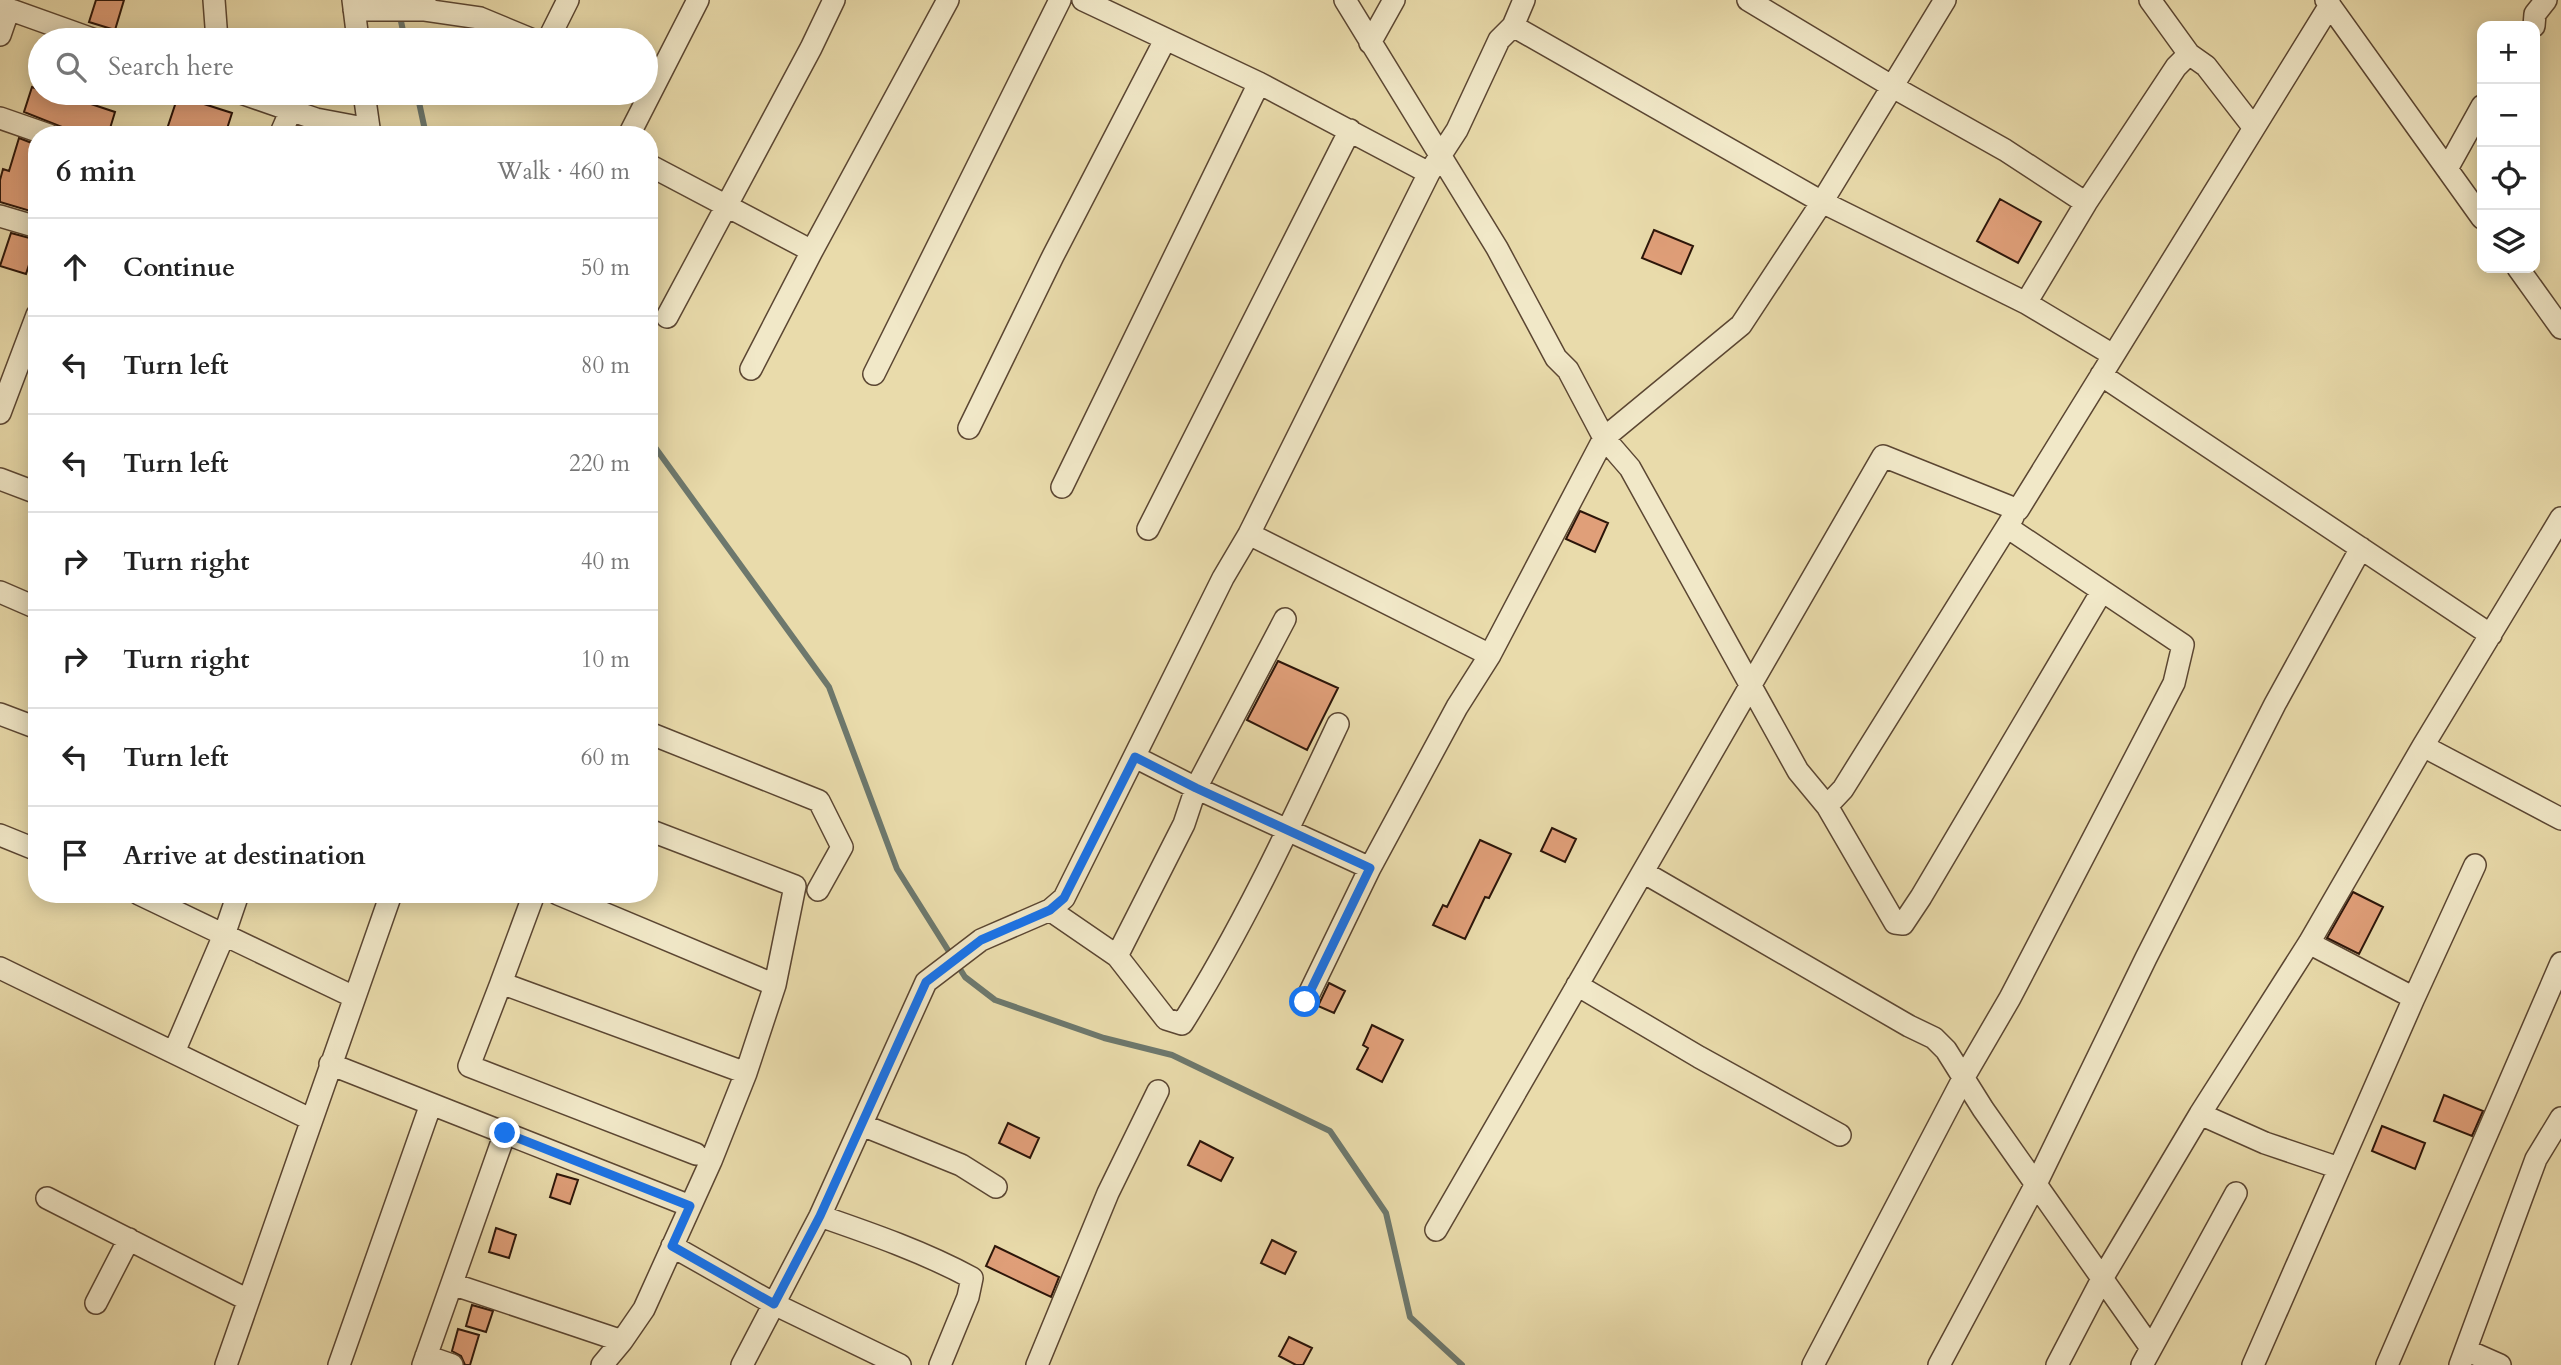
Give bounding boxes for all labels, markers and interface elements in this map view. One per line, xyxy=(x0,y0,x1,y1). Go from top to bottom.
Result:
map controls xyxy=(2477,21,2540,273)
button: + xyxy=(2477,21,2540,84)
search box xyxy=(28,28,658,105)
icon: search xyxy=(52,48,90,86)
text: Search here xyxy=(108,49,234,84)
button: − xyxy=(2477,84,2540,147)
button: locate xyxy=(2477,147,2540,210)
text: 6 min xyxy=(56,151,136,192)
text: Walk · 460 m xyxy=(497,156,630,187)
button: layers xyxy=(2477,210,2540,273)
icon: ahead xyxy=(56,248,94,286)
text: Continue xyxy=(123,250,235,285)
text: 50 m xyxy=(581,252,630,283)
icon: left xyxy=(56,346,94,384)
text: Turn left xyxy=(123,348,228,383)
text: 80 m xyxy=(581,350,630,381)
icon: left xyxy=(56,444,94,482)
text: Turn left xyxy=(123,446,228,481)
text: 220 m xyxy=(569,448,630,479)
icon: right xyxy=(56,542,94,580)
text: Turn right xyxy=(123,544,250,579)
text: 40 m xyxy=(581,546,630,577)
icon: right xyxy=(56,640,94,678)
text: Turn right xyxy=(123,642,250,677)
text: 10 m xyxy=(581,644,630,675)
icon: left xyxy=(56,738,94,776)
text: Turn left xyxy=(123,740,228,775)
text: 60 m xyxy=(581,742,630,773)
icon: arrive xyxy=(56,836,94,874)
text: Arrive at destination xyxy=(123,838,366,873)
route start xyxy=(1289,986,1320,1017)
route end xyxy=(489,1117,520,1148)

